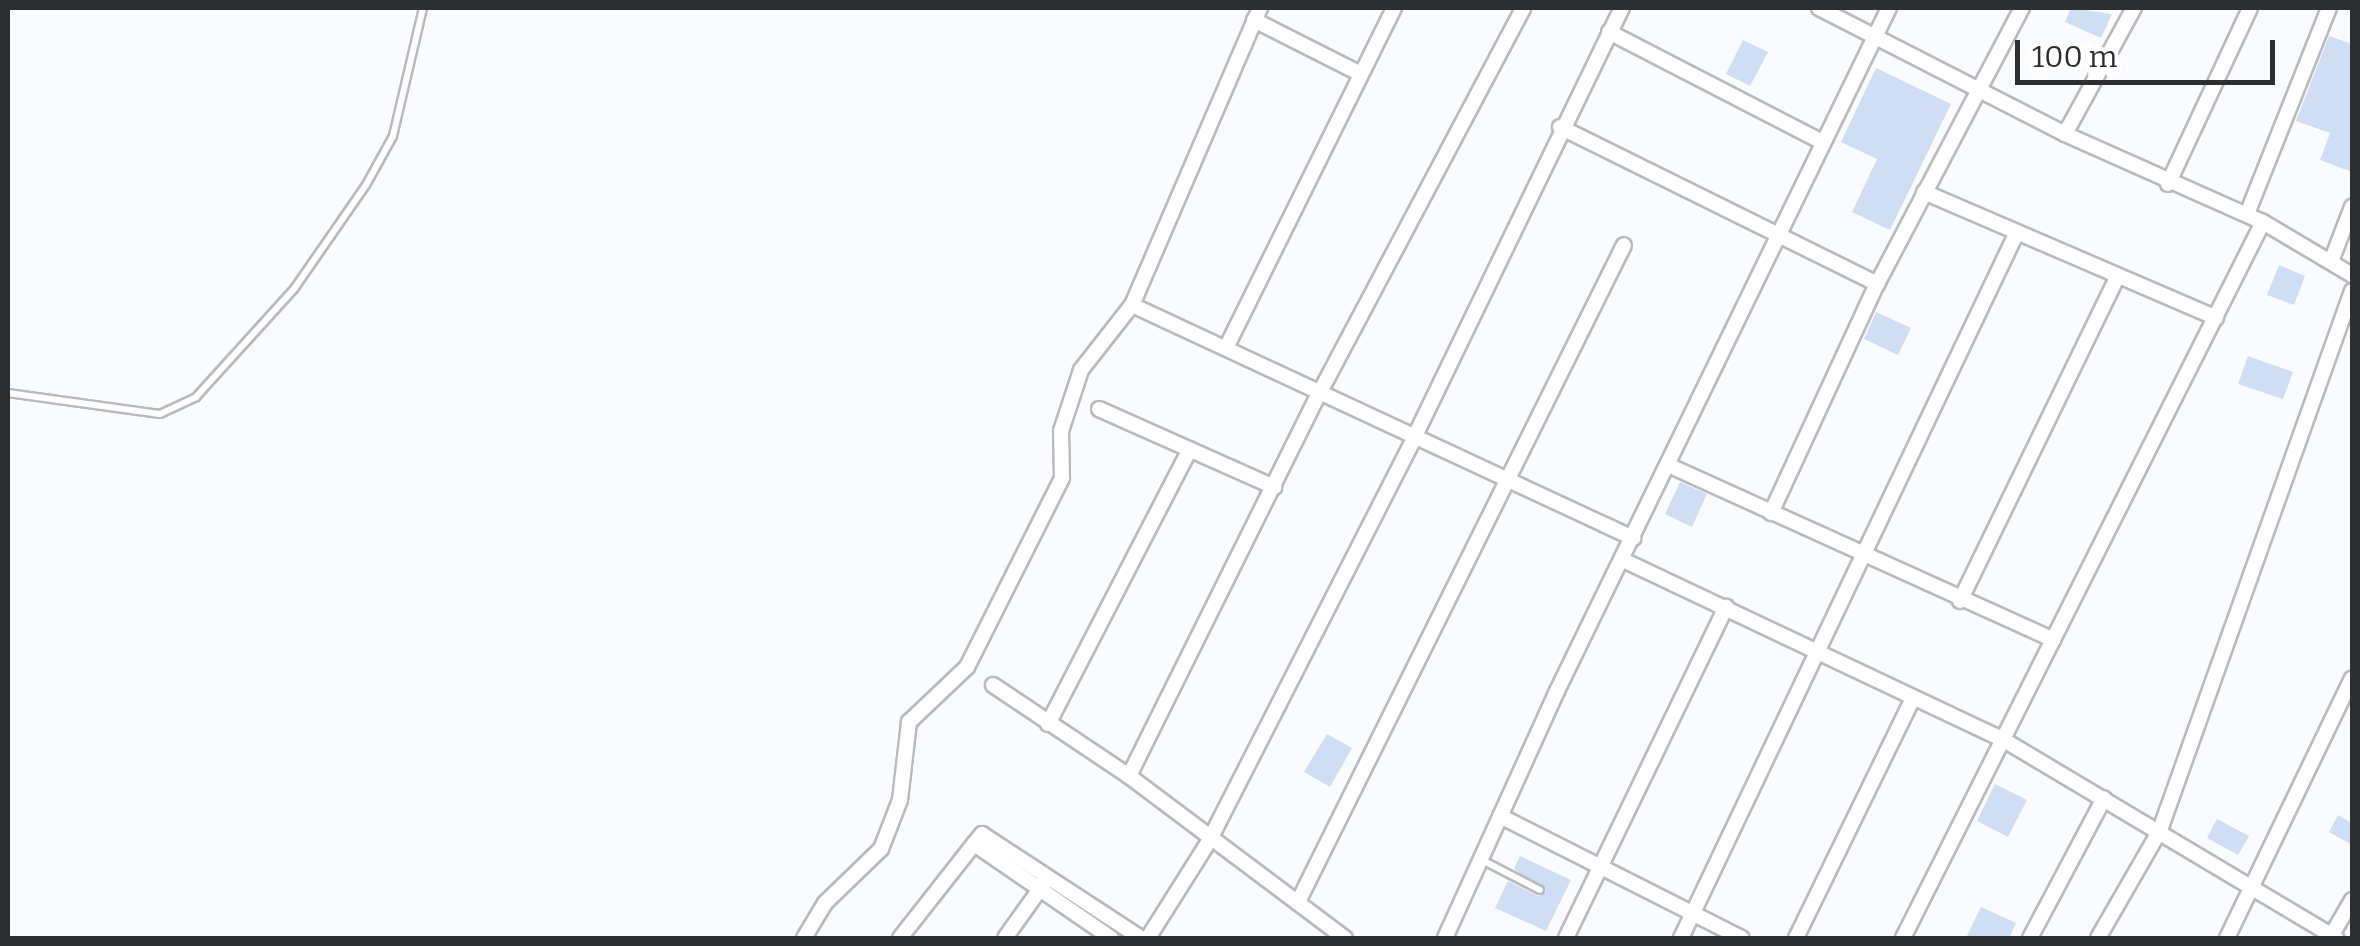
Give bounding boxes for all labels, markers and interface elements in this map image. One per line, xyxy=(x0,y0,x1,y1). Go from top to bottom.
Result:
scale bar xyxy=(2020,20,2280,82)
text: 100 m xyxy=(2032,39,2117,75)

